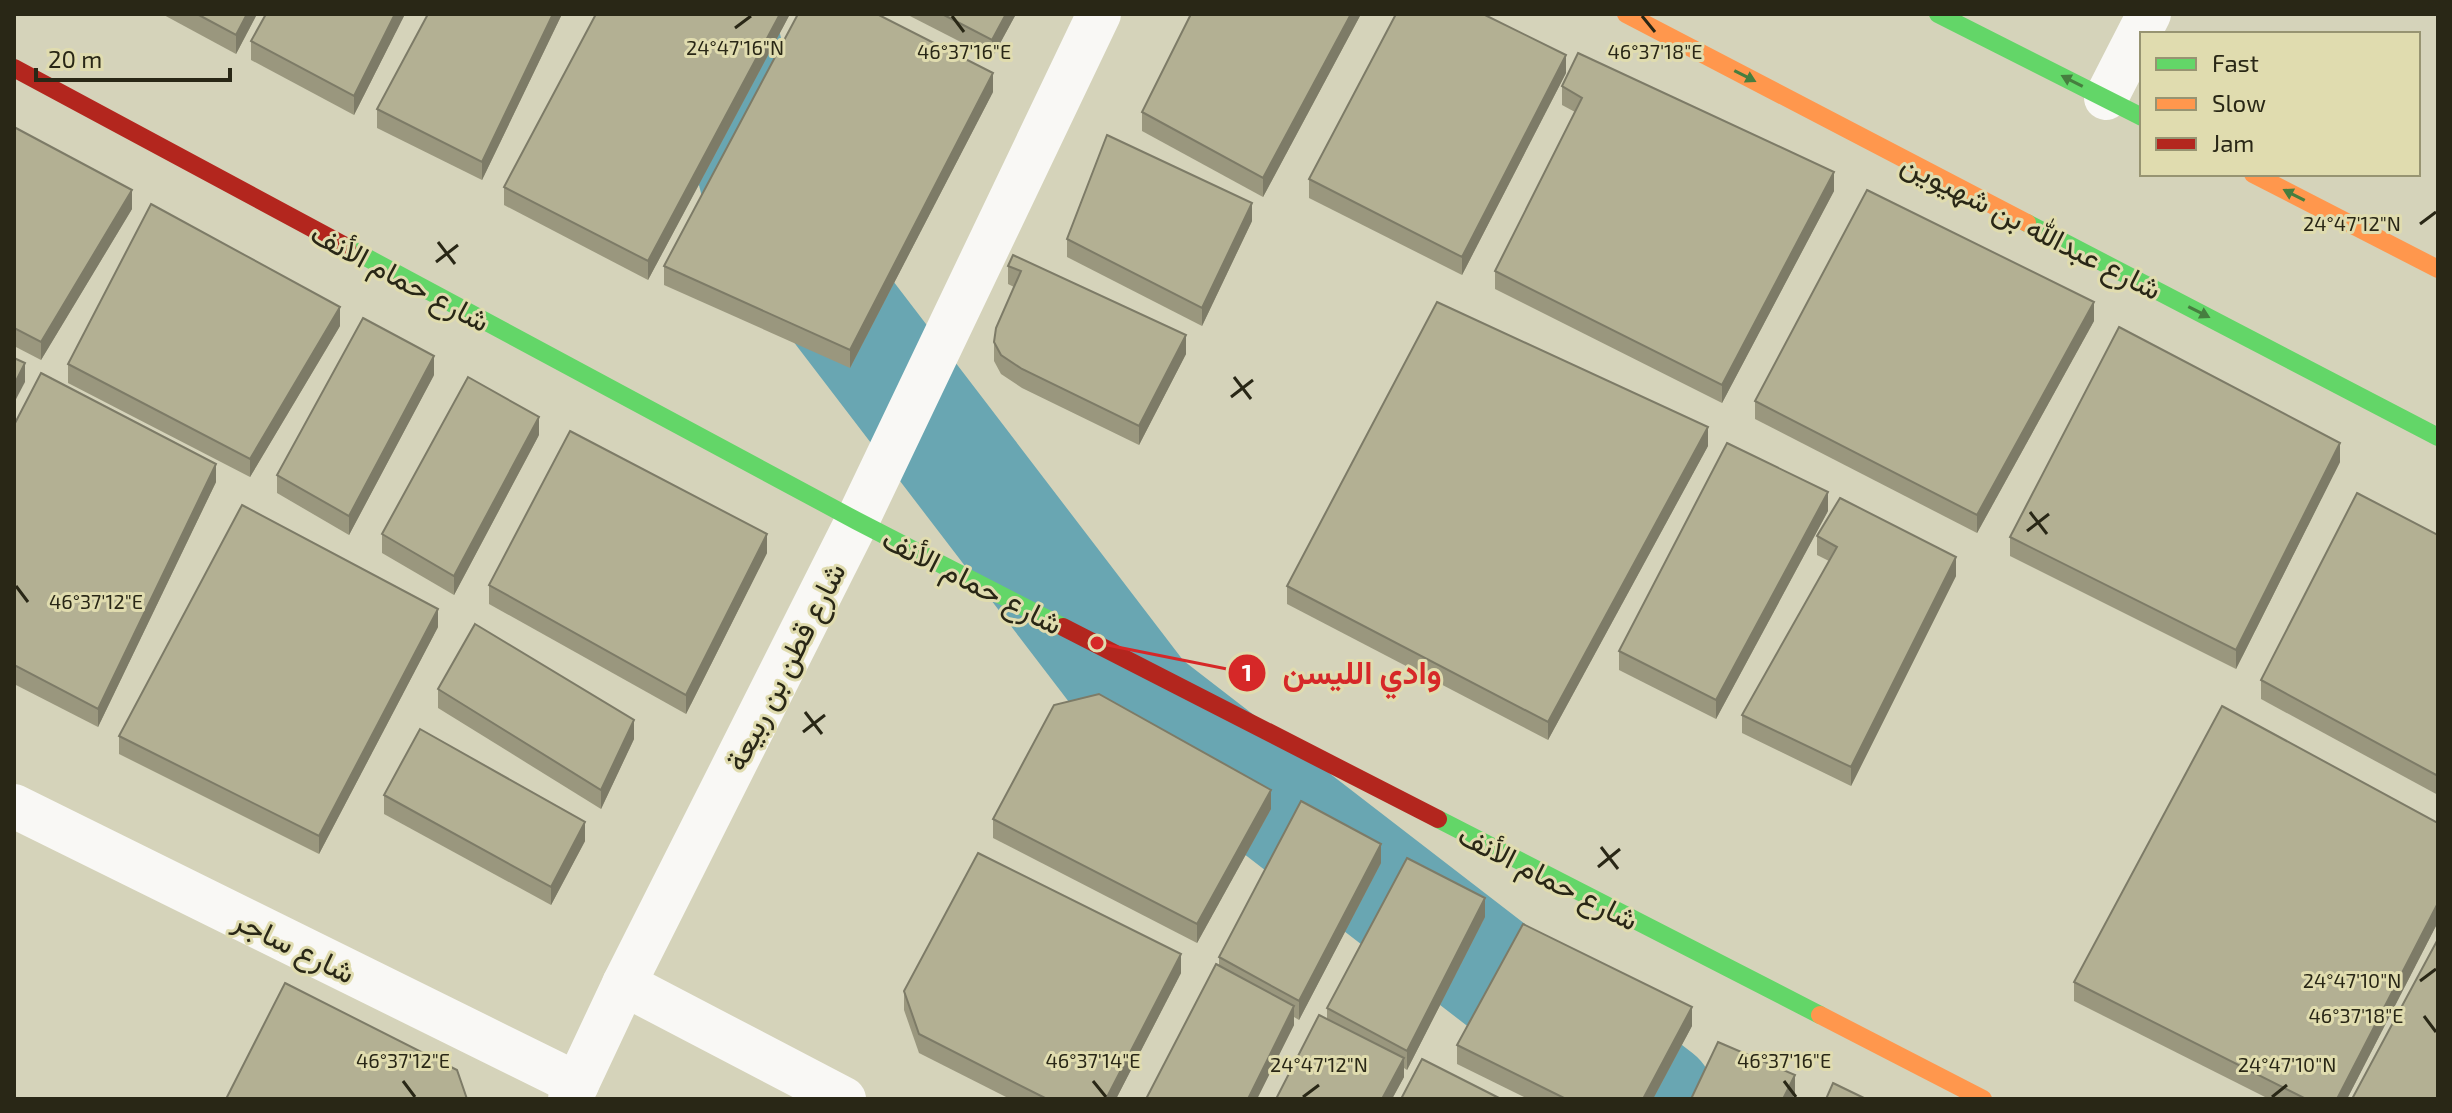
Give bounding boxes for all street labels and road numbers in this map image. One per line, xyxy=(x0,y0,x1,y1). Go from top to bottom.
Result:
street label: شارع عبدالله بن شهيوين xyxy=(1894,144,2168,310)
street label: شارع حمام الأنف xyxy=(304,214,496,342)
street label: شارع حمام الأنف xyxy=(875,519,1069,644)
street label: شارع قطن بن ربيعة xyxy=(716,556,855,778)
street label: شارع حمام الأنف xyxy=(1451,815,1645,940)
street label: شارع ساجر xyxy=(226,900,361,993)

